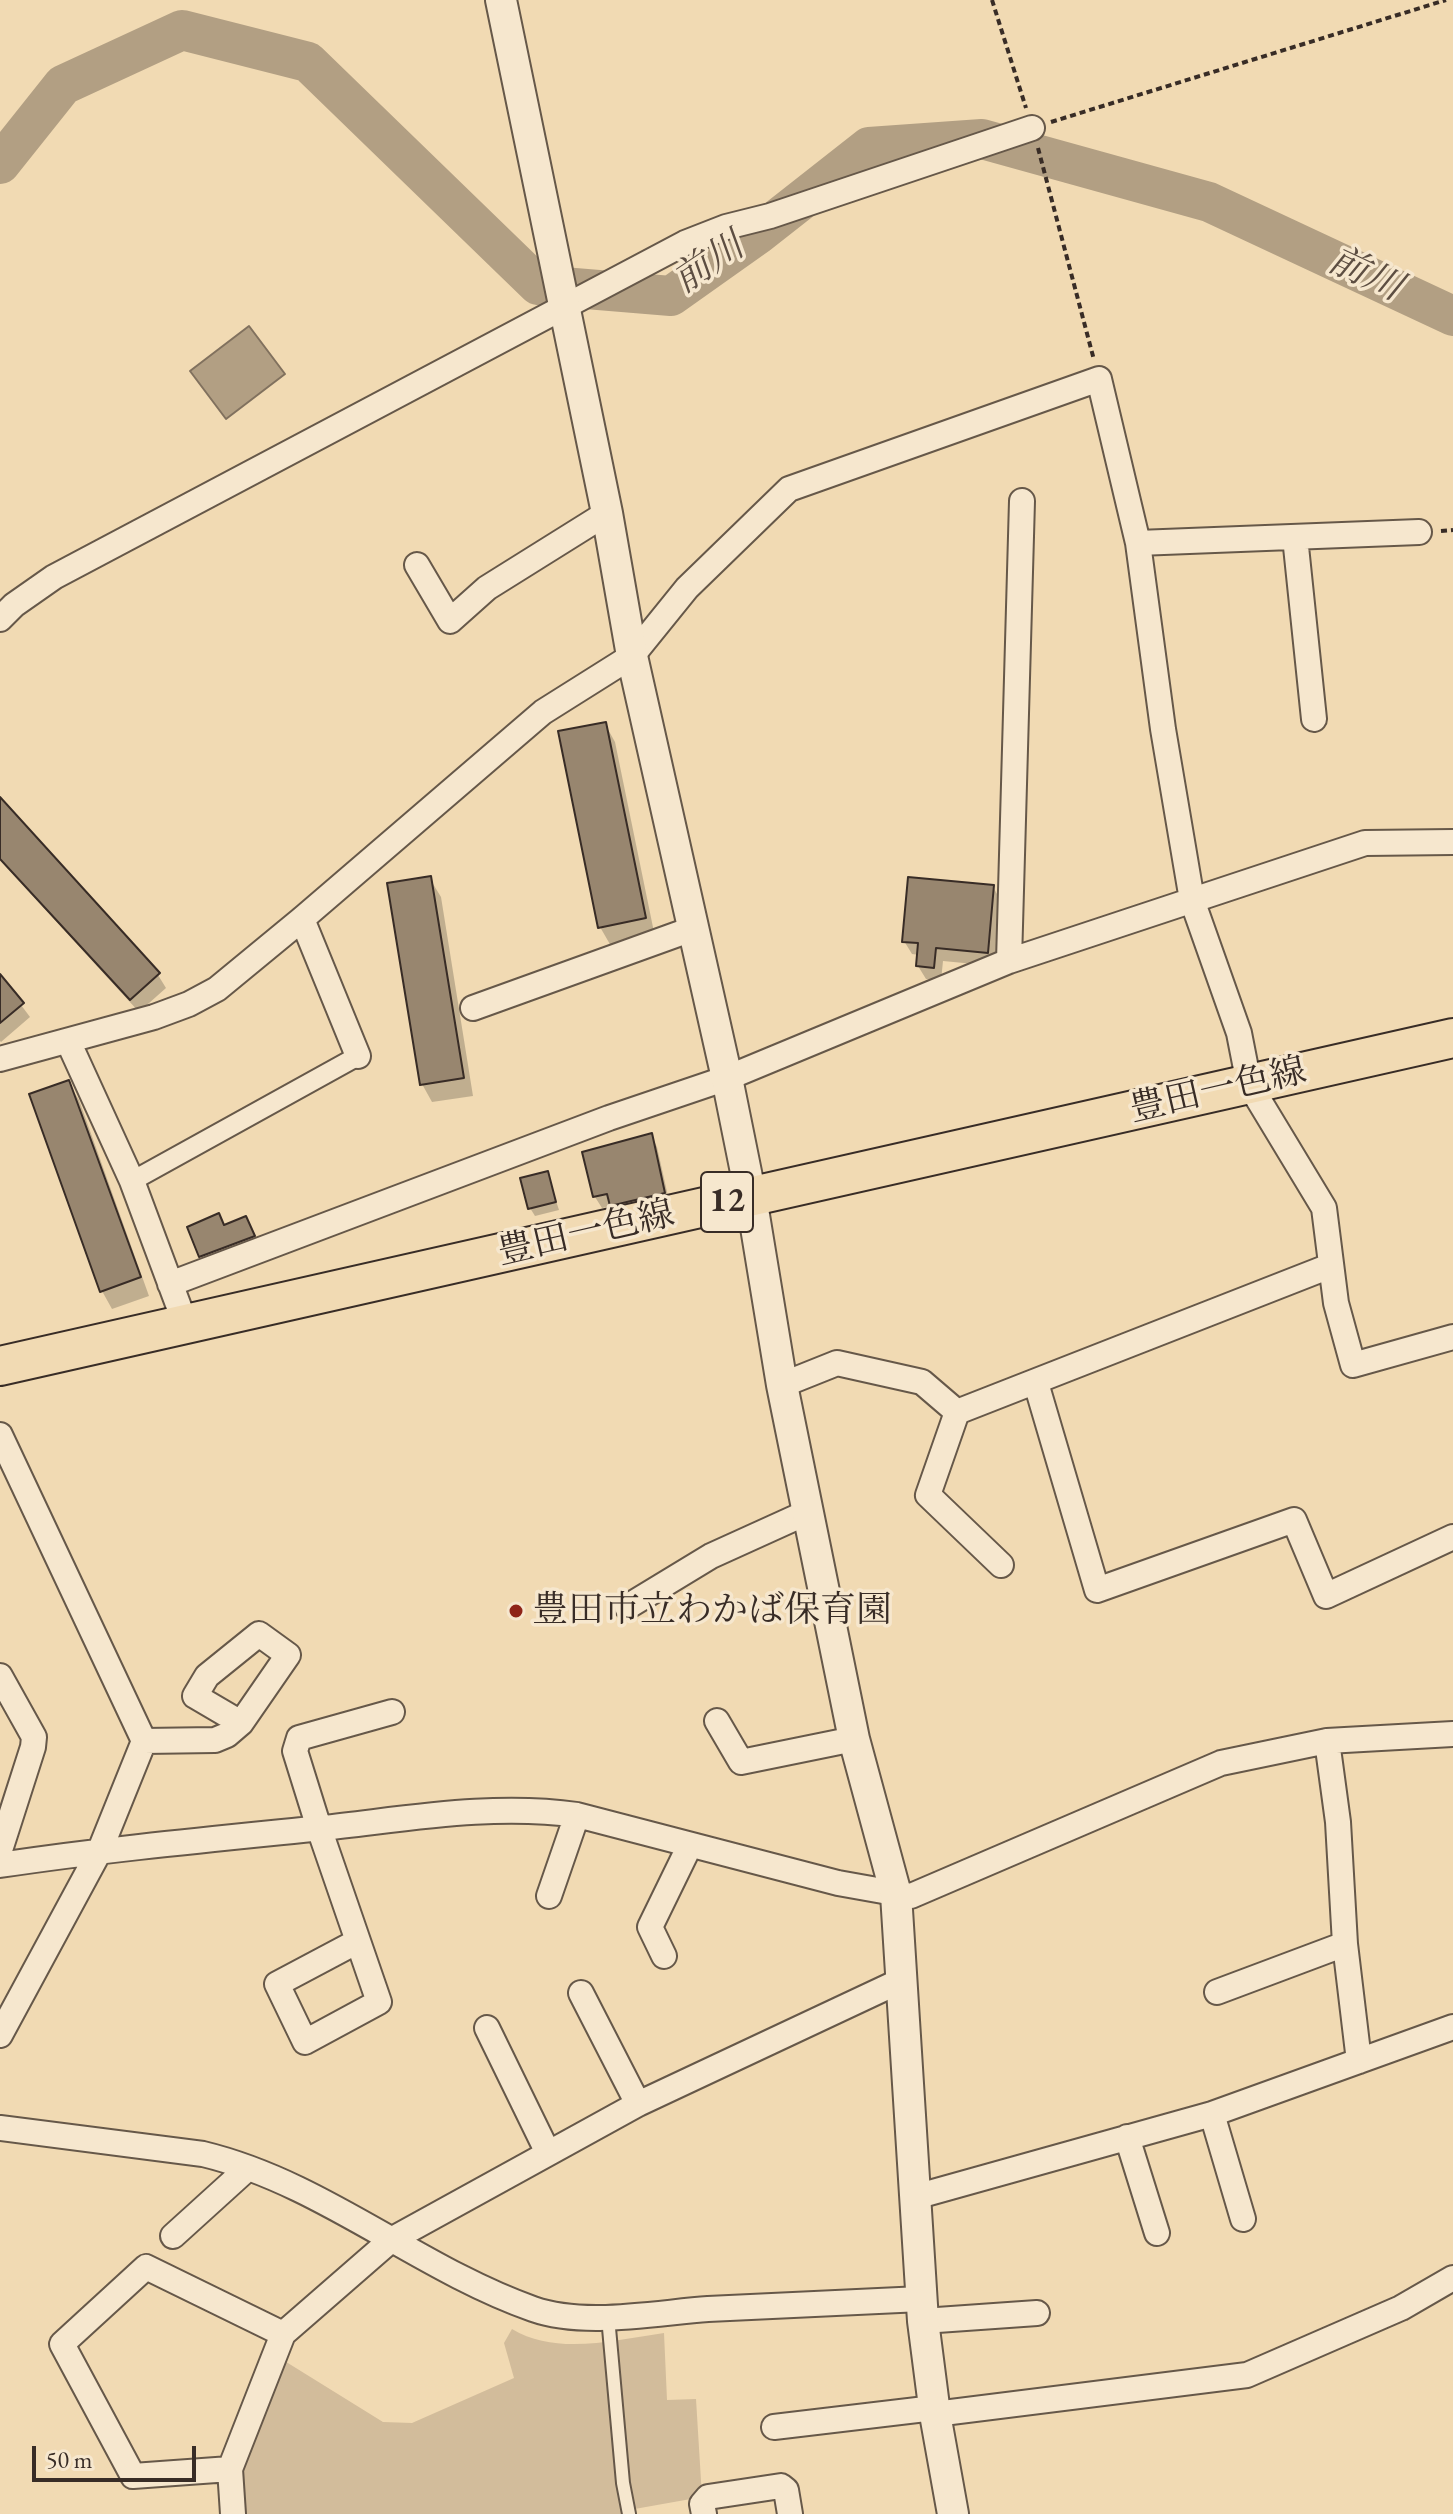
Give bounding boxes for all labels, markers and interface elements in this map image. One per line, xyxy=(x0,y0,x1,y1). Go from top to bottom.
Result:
water label: 前川 xyxy=(665,224,753,304)
water label: 前川 xyxy=(1321,238,1409,312)
street label: 豊田一色線 xyxy=(1125,1050,1311,1132)
road number: 12 xyxy=(701,1172,753,1232)
street label: 豊田一色線 xyxy=(493,1193,679,1275)
place label: 豊田市立わかば保育園 xyxy=(532,1589,892,1633)
marker: 豊田市立わかば保育園 xyxy=(507,1602,525,1620)
scale bar xyxy=(36,2430,200,2480)
text: 50 m xyxy=(46,2444,93,2475)

